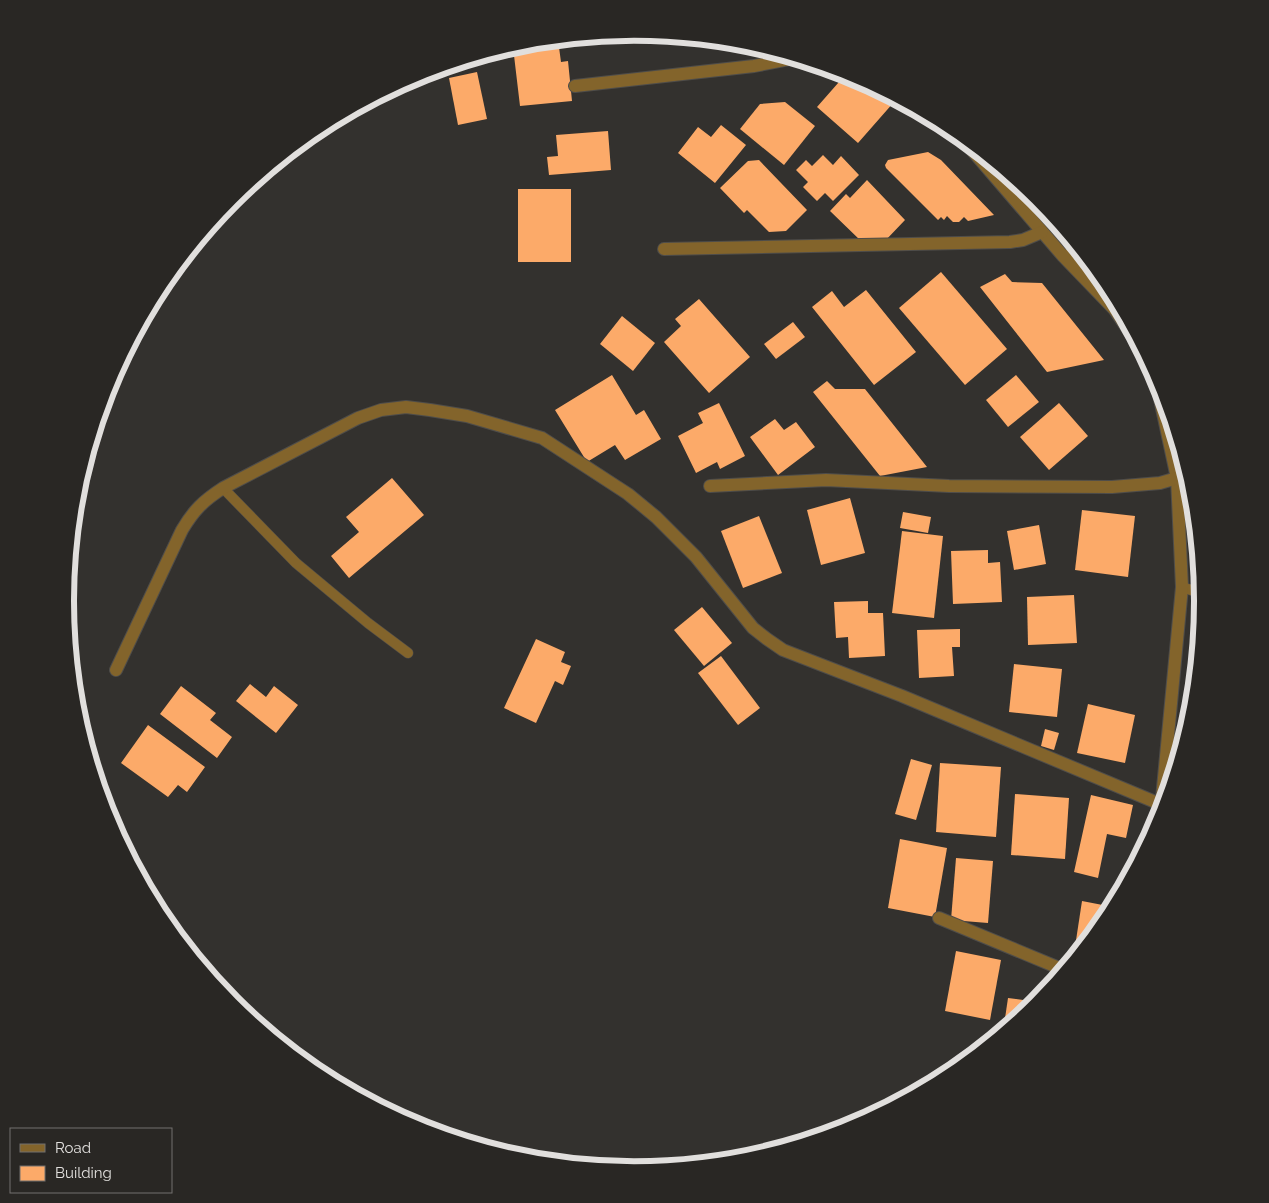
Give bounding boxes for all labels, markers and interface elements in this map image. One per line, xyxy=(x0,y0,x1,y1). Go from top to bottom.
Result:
legend xyxy=(10,1128,172,1193)
text: Road xyxy=(55,1139,91,1157)
text: Building xyxy=(55,1164,112,1182)

